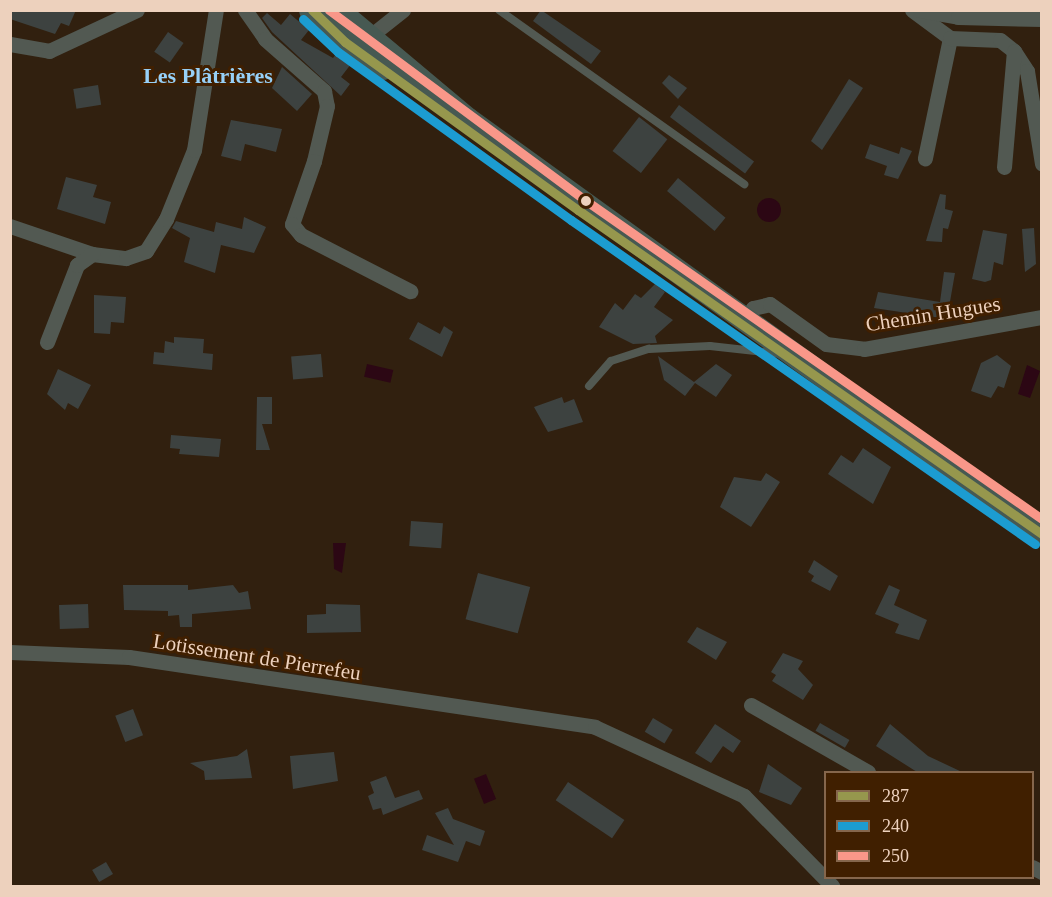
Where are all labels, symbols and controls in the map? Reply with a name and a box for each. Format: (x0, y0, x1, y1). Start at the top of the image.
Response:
district label: Les Plâtrières (143, 63, 273, 89)
unlabelled marker (580, 195, 592, 207)
street label: Chemin Hugues (864, 291, 1002, 337)
street label: Lotissement de Pierrefeu (151, 628, 363, 686)
legend (824, 771, 1034, 879)
text: 287 (882, 786, 909, 806)
text: 240 (882, 816, 909, 836)
text: 250 (882, 846, 909, 866)

